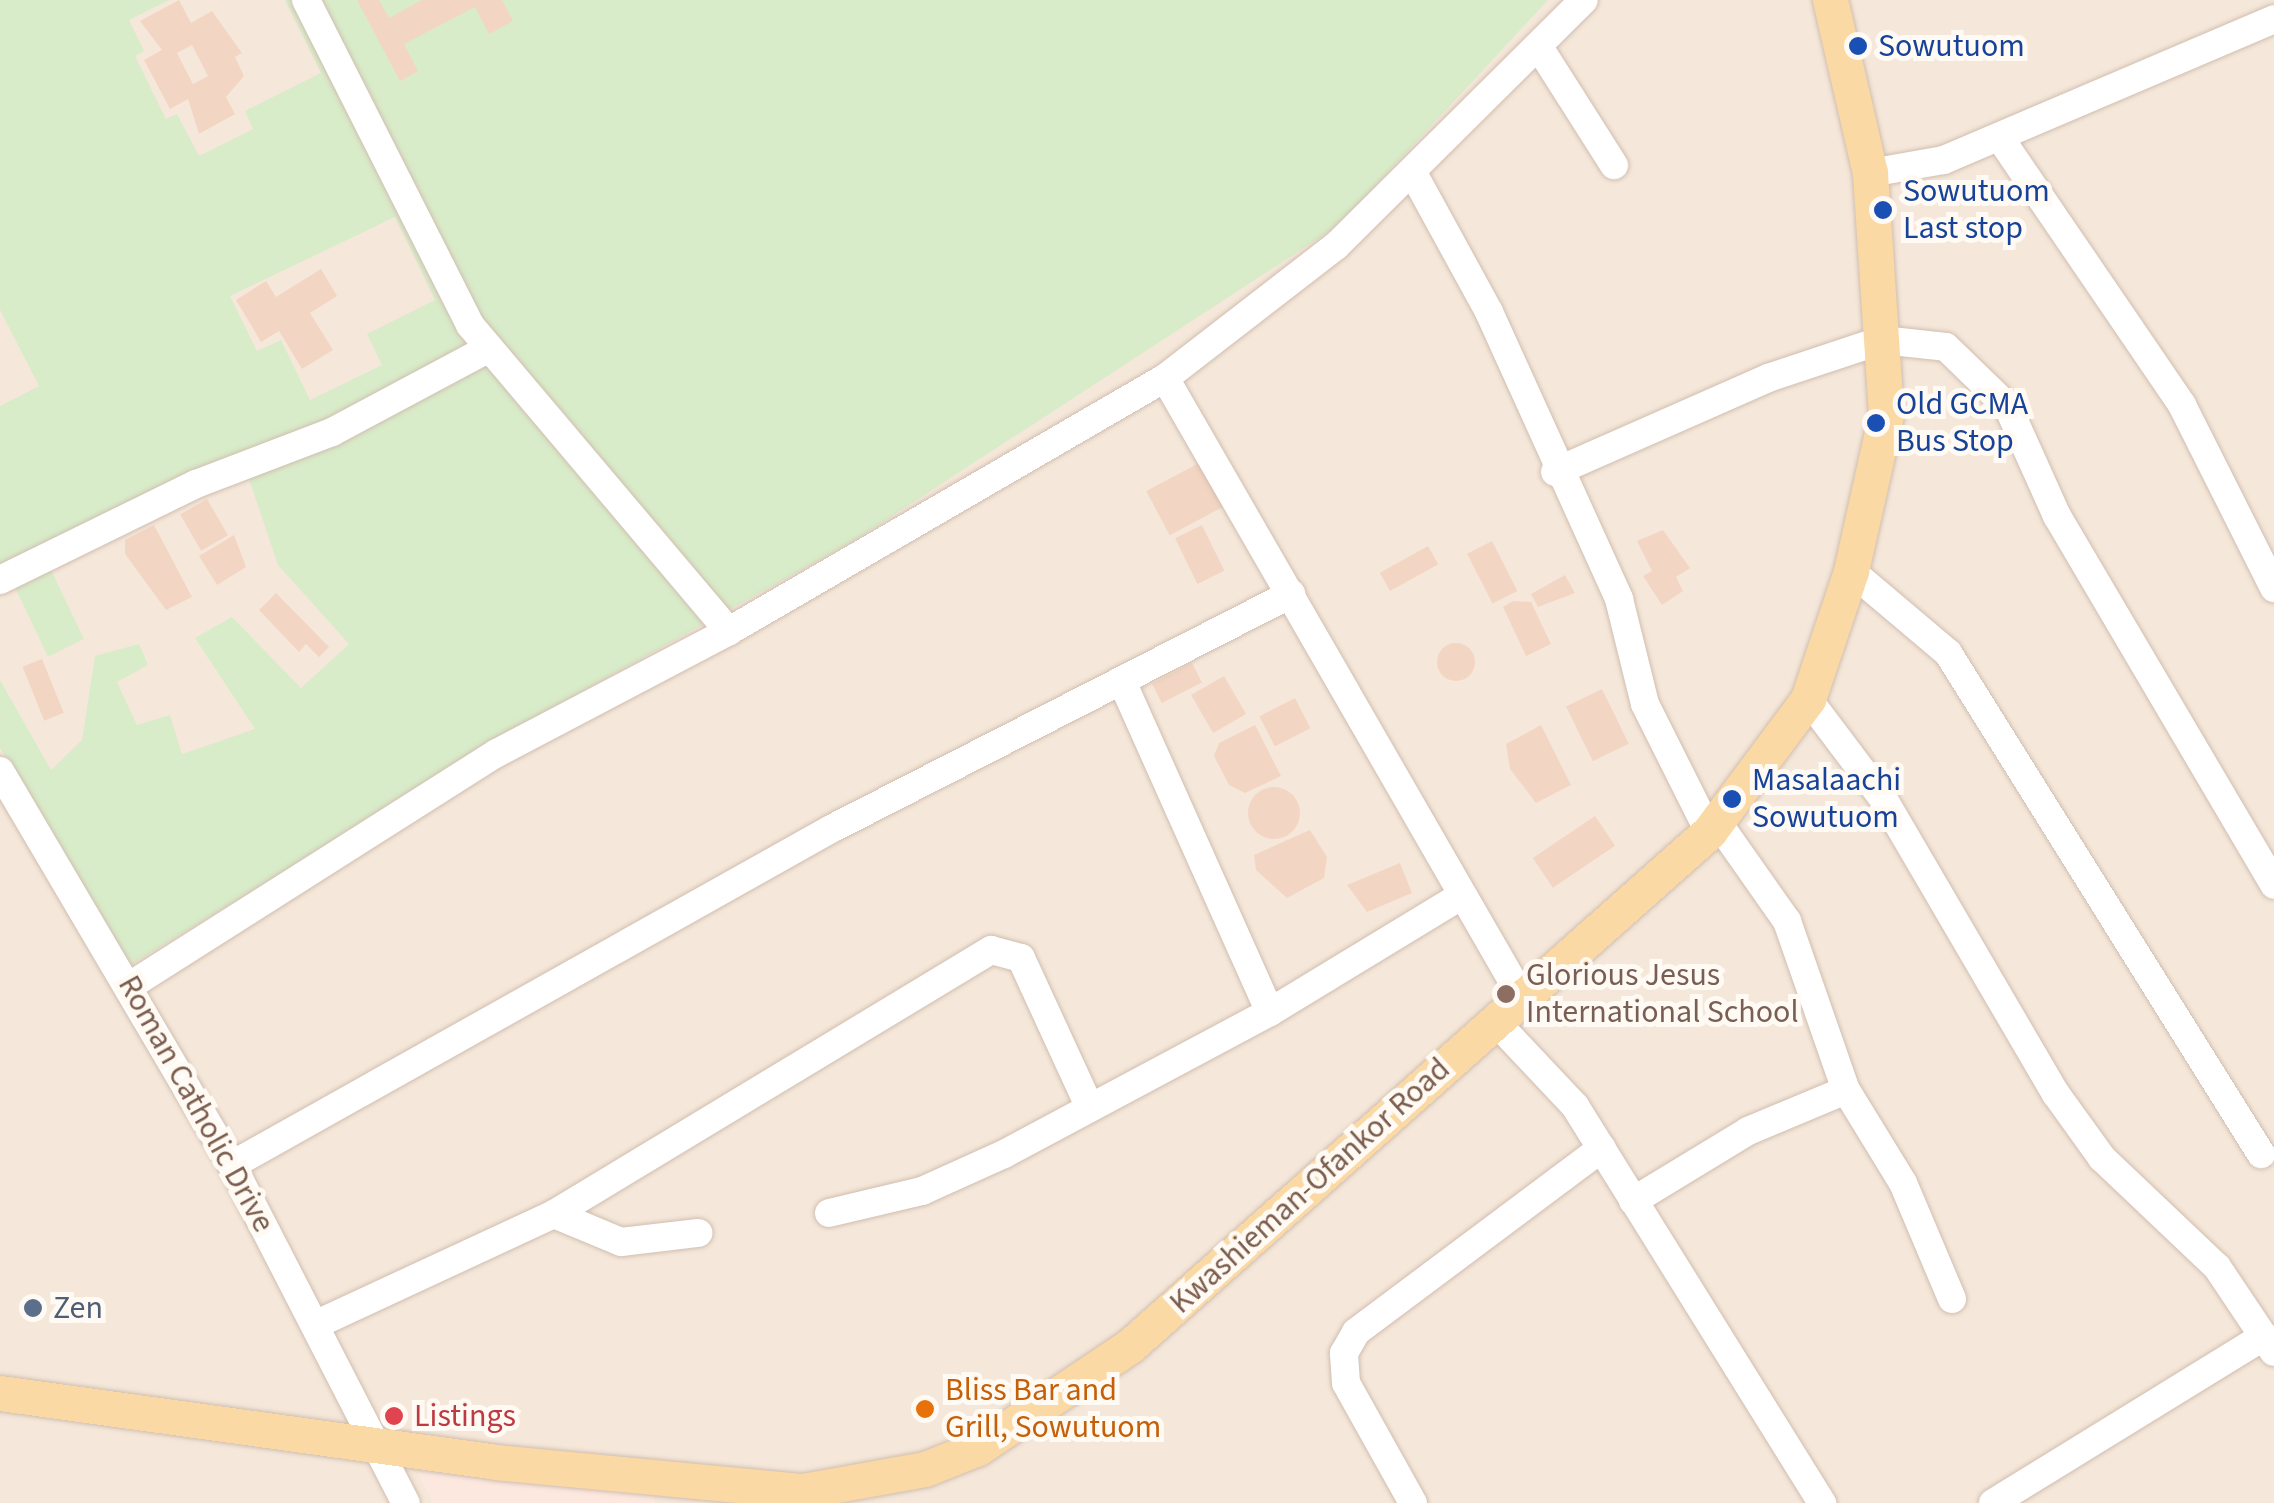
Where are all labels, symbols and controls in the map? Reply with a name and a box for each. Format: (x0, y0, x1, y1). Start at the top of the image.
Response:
place label: Sowutuom (1878, 27, 2025, 65)
marker: Sowutuom (1847, 35, 1869, 57)
place label: Sowutuom Last stop (1903, 173, 2050, 248)
marker: Sowutuom Last stop (1872, 199, 1894, 221)
place label: Old GCMA Bus Stop (1896, 386, 2028, 461)
marker: Old GCMA Bus Stop (1865, 412, 1887, 434)
place label: Masalaachi Sowutuom (1752, 762, 1901, 837)
marker: Masalaachi Sowutuom (1721, 788, 1743, 810)
place label: Glorious Jesus International School (1526, 957, 1799, 1032)
street label: Roman Catholic Drive (109, 969, 283, 1239)
marker: Glorious Jesus International School (1495, 983, 1517, 1005)
street label: Kwashieman-Ofankor Road (1162, 1050, 1458, 1322)
place label: Zen (53, 1289, 103, 1327)
marker: Zen (22, 1297, 44, 1319)
place label: Bliss Bar and Grill, Sowutuom (945, 1372, 1161, 1447)
place label: Listings (414, 1397, 516, 1435)
marker: Bliss Bar and Grill, Sowutuom (914, 1398, 936, 1420)
marker: Listings (383, 1405, 405, 1427)

